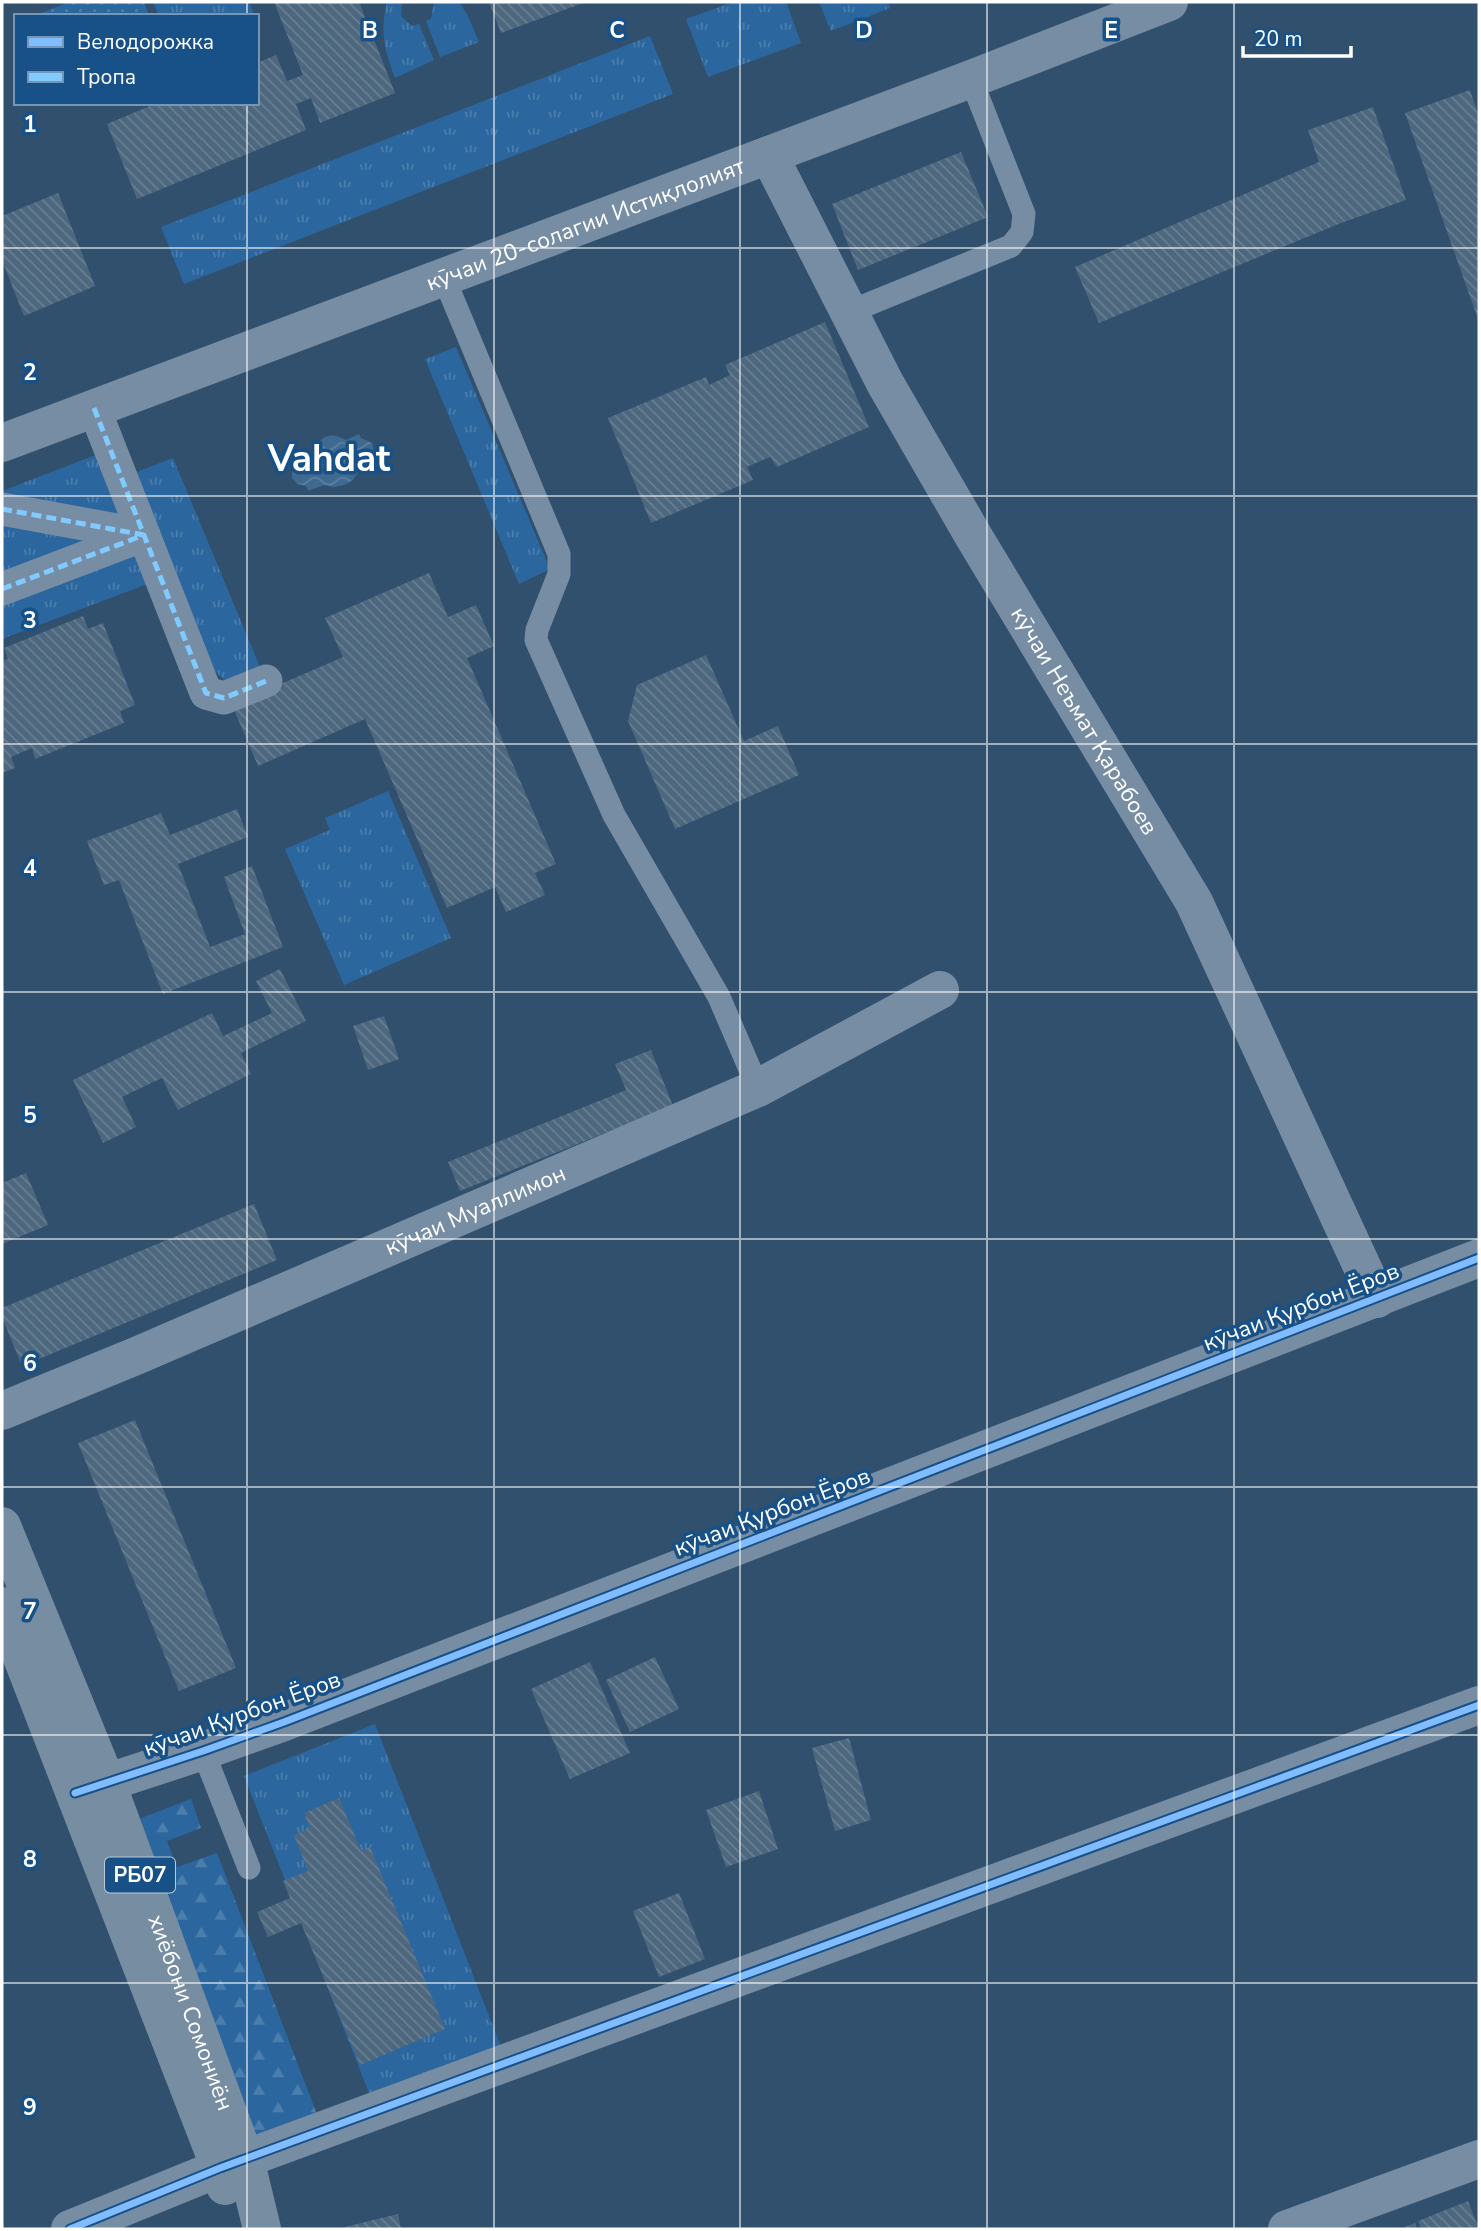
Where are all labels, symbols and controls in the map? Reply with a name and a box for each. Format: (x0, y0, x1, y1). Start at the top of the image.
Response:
legend (14, 14, 259, 105)
scale bar (1243, 14, 1352, 58)
text: B (362, 15, 378, 46)
text: C (609, 15, 625, 46)
text: D (855, 15, 873, 46)
text: E (1104, 15, 1118, 46)
text: 20 m (1254, 25, 1303, 53)
text: Велодорожка (77, 28, 214, 56)
text: Тропа (77, 63, 136, 91)
text: 1 (23, 109, 37, 140)
street label: кӯчаи 20-солагии Истиқлолият (421, 150, 750, 298)
text: 2 (23, 357, 37, 388)
district label: Vahdat (267, 434, 391, 484)
street label: кӯчаи Неъмат Қарабоев (1004, 601, 1165, 841)
text: 3 (23, 605, 37, 636)
text: 4 (23, 853, 37, 884)
text: 5 (23, 1100, 37, 1131)
street label: кӯчаи Муаллимон (380, 1157, 570, 1263)
street label: кӯчаи Қурбон Ёров (1198, 1255, 1404, 1359)
text: 6 (23, 1348, 37, 1379)
street label: кӯчаи Қурбон Ёров (669, 1460, 875, 1564)
text: 7 (23, 1596, 37, 1627)
street label: кӯчаи Қурбон Ёров (139, 1664, 345, 1764)
text: 8 (23, 1844, 37, 1875)
road number: РБ07 (105, 1857, 175, 1892)
street label: хиёбони Сомониён (141, 1910, 241, 2115)
text: 9 (23, 2092, 37, 2123)

